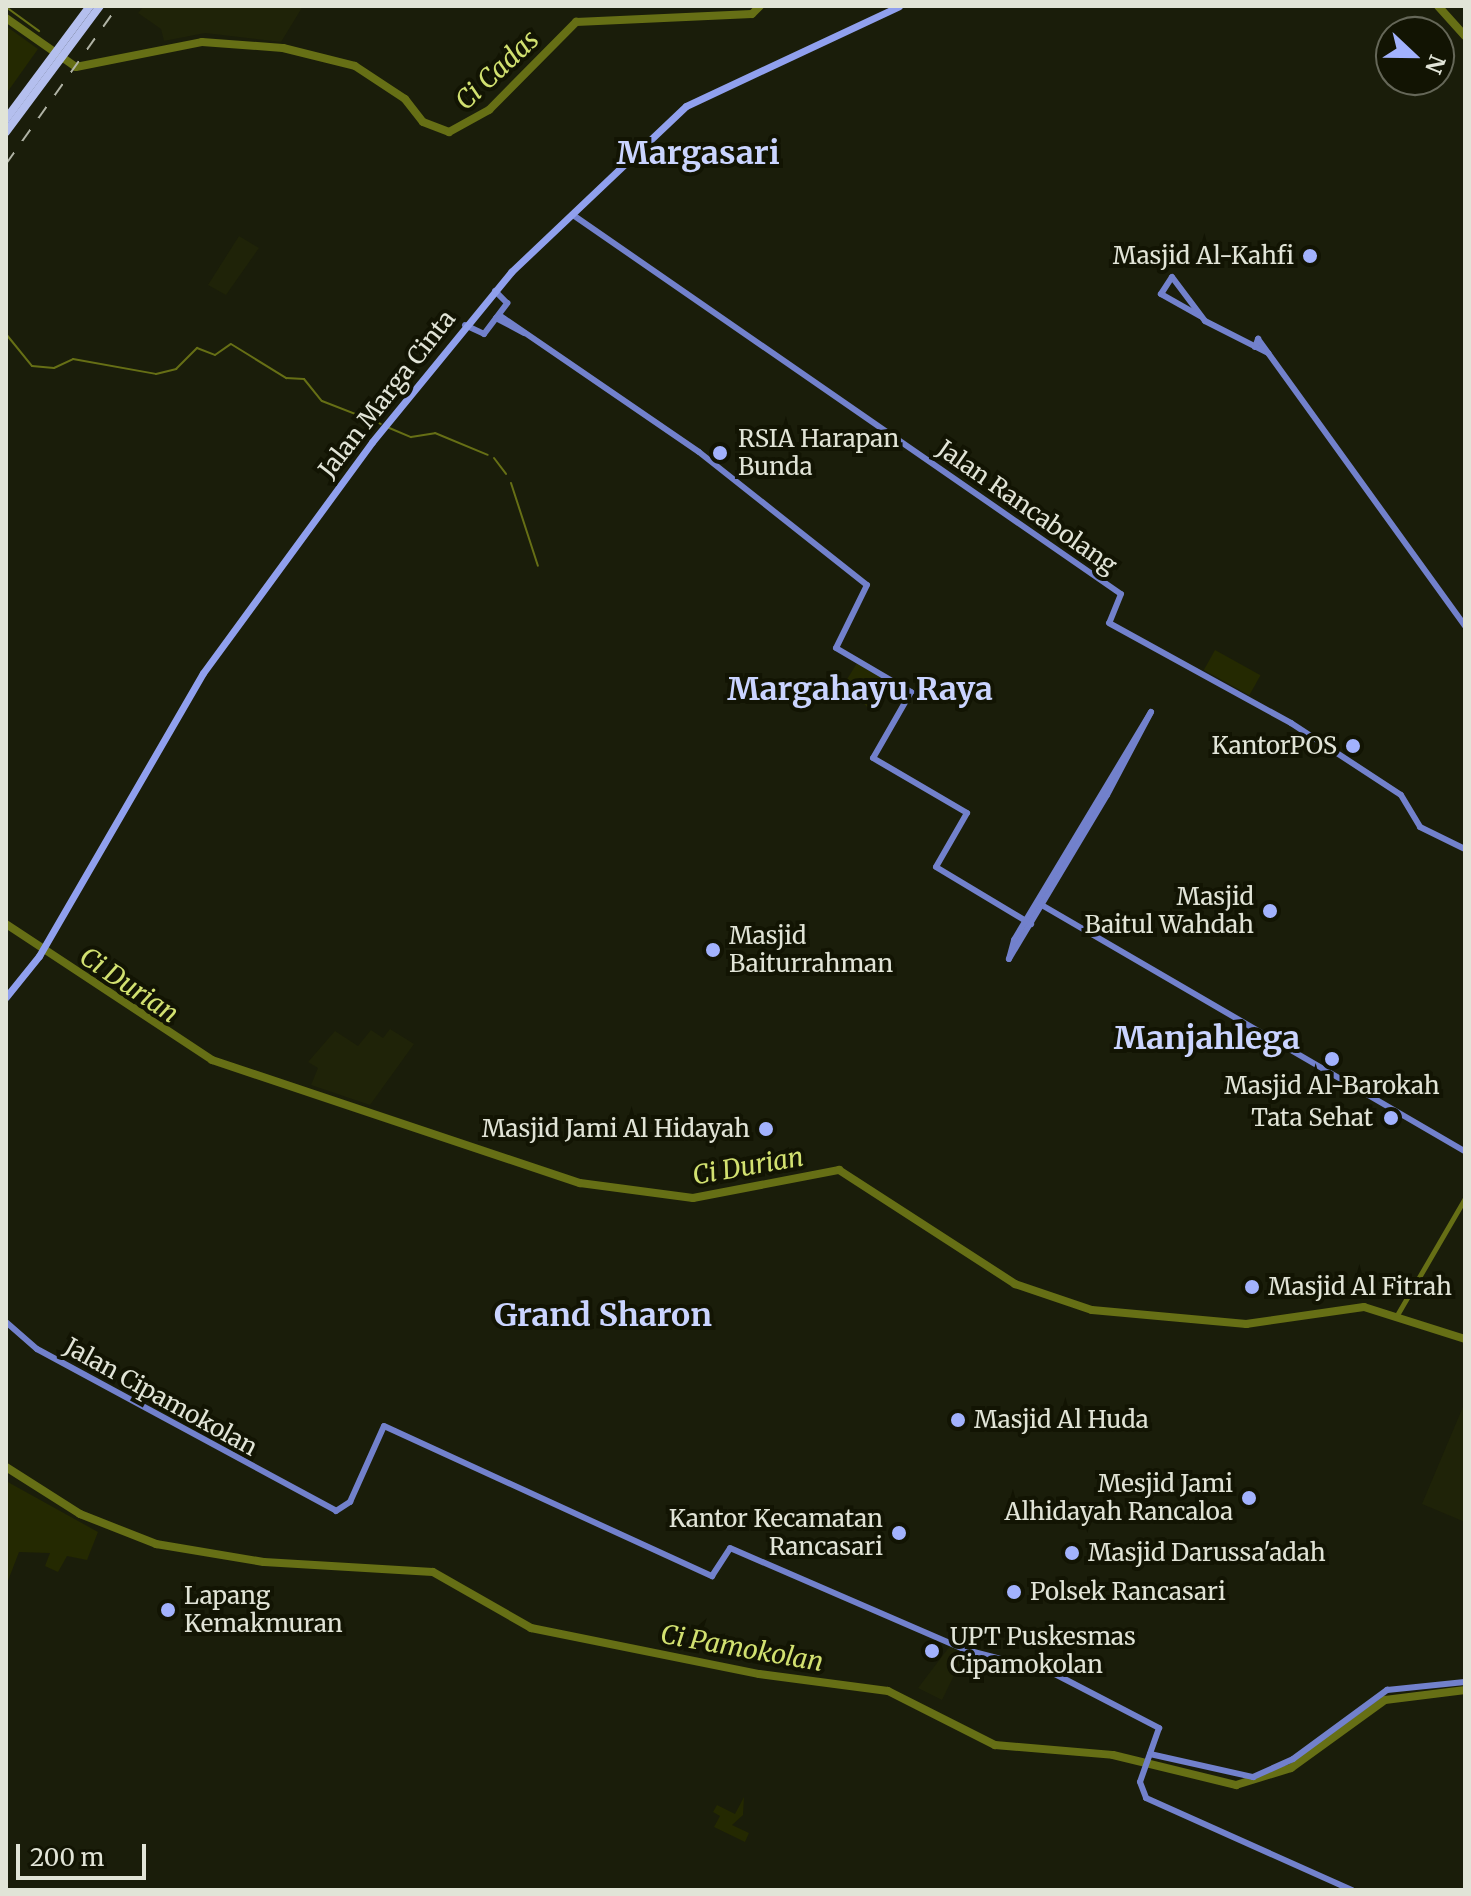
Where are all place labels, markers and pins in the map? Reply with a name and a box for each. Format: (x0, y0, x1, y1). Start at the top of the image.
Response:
place label: Masjid Al-Kahfi (1113, 242, 1294, 270)
marker: Masjid Al-Kahfi (1301, 247, 1319, 265)
place label: RSIA Harapan Bunda (738, 425, 899, 481)
marker: RSIA Harapan Bunda (709, 442, 731, 464)
place label: KantorPOS (1212, 732, 1337, 760)
marker: KantorPOS (1344, 737, 1362, 755)
place label: Masjid Baitul Wahdah (1084, 883, 1254, 939)
marker: Masjid Baitul Wahdah (1261, 902, 1279, 920)
place label: Masjid Baiturrahman (729, 922, 893, 978)
marker: Masjid Baiturrahman (704, 941, 722, 959)
marker: Masjid Al-Barokah (1323, 1050, 1341, 1068)
place label: Masjid Al-Barokah (1224, 1072, 1440, 1100)
place label: Tata Sehat (1251, 1104, 1373, 1132)
marker: Tata Sehat (1380, 1107, 1402, 1129)
place label: Masjid Jami Al Hidayah (482, 1115, 750, 1143)
marker: Masjid Jami Al Hidayah (757, 1120, 775, 1138)
place label: Masjid Al Fitrah (1268, 1273, 1452, 1301)
marker: Masjid Al Fitrah (1243, 1278, 1261, 1296)
place label: Masjid Al Huda (974, 1406, 1149, 1434)
marker: Masjid Al Huda (949, 1411, 967, 1429)
place label: Mesjid Jami Alhidayah Rancaloa (1004, 1470, 1233, 1526)
marker: Mesjid Jami Alhidayah Rancaloa (1240, 1489, 1258, 1507)
place label: Kantor Kecamatan Rancasari (669, 1505, 883, 1561)
marker: Kantor Kecamatan Rancasari (890, 1524, 908, 1542)
place label: Masjid Darussa'adah (1088, 1539, 1326, 1567)
marker: Masjid Darussa'adah (1063, 1544, 1081, 1562)
place label: Polsek Rancasari (1030, 1578, 1226, 1606)
place label: Lapang Kemakmuran (184, 1582, 343, 1638)
marker: Polsek Rancasari (1005, 1583, 1023, 1601)
marker: Lapang Kemakmuran (159, 1601, 177, 1619)
place label: UPT Puskesmas Cipamokolan (950, 1623, 1136, 1679)
marker: UPT Puskesmas Cipamokolan (921, 1640, 943, 1662)

